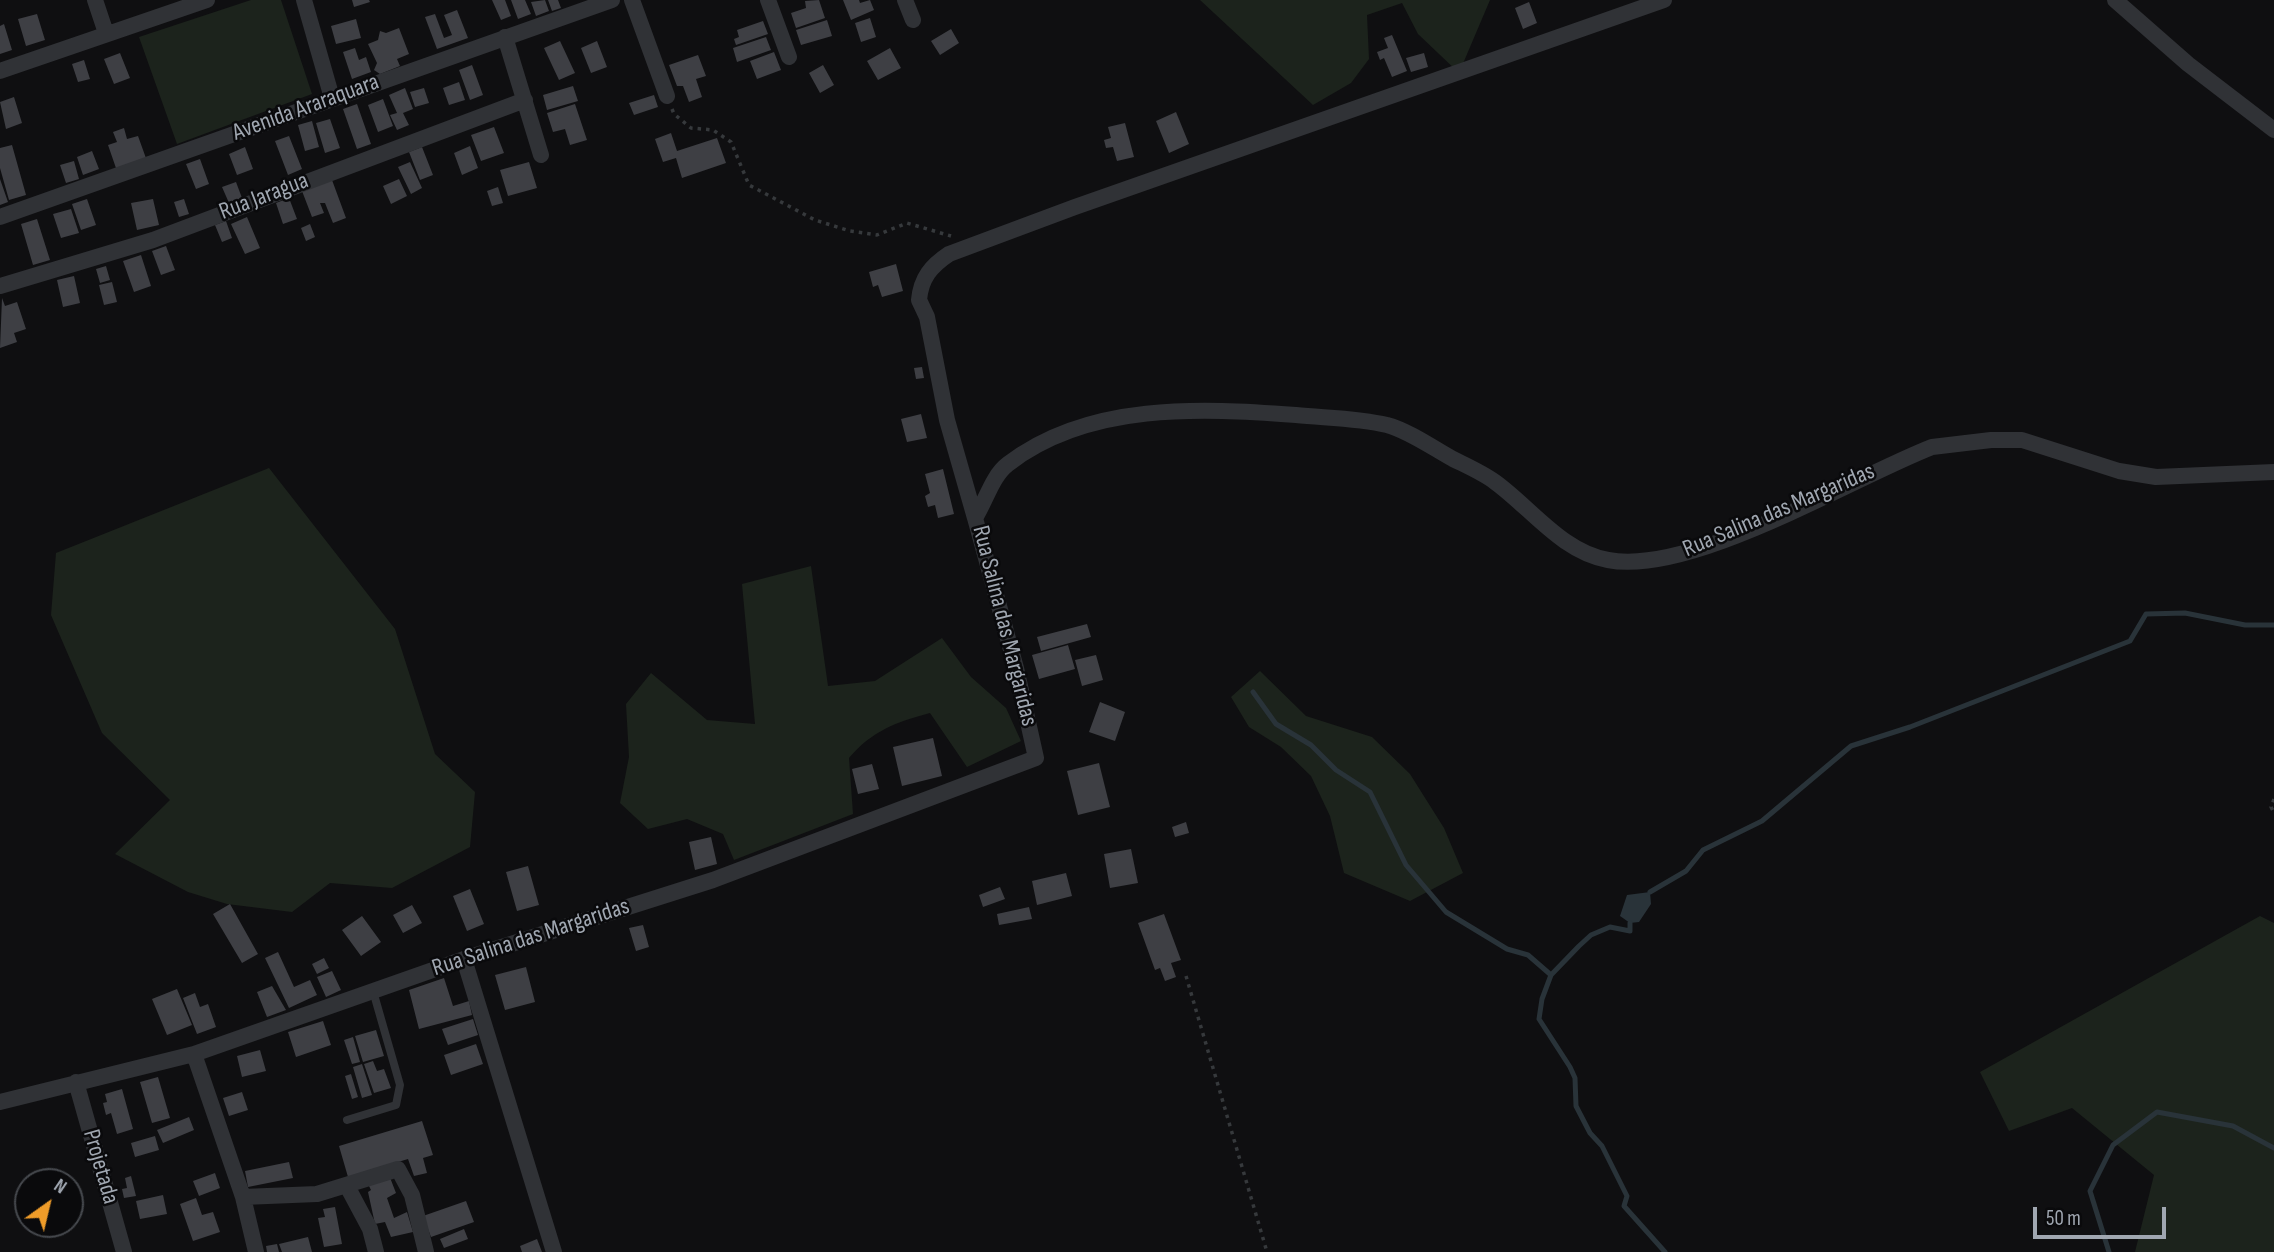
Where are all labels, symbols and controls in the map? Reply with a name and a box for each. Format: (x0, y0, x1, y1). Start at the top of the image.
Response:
street label: Avenida Araraquara (229, 68, 383, 148)
street label: Rua Jaragua (215, 167, 313, 227)
street label: Rua Salina das Margaridas (1679, 458, 1879, 564)
street label: Rua Salina das Margaridas (965, 523, 1043, 729)
street label: Rua Salina das Margaridas (429, 893, 633, 983)
street label: Projetada (76, 1126, 124, 1208)
north arrow (14, 1168, 84, 1238)
text: N (49, 1174, 71, 1199)
scale bar (2036, 1192, 2169, 1236)
text: 50 m (2046, 1206, 2081, 1231)

